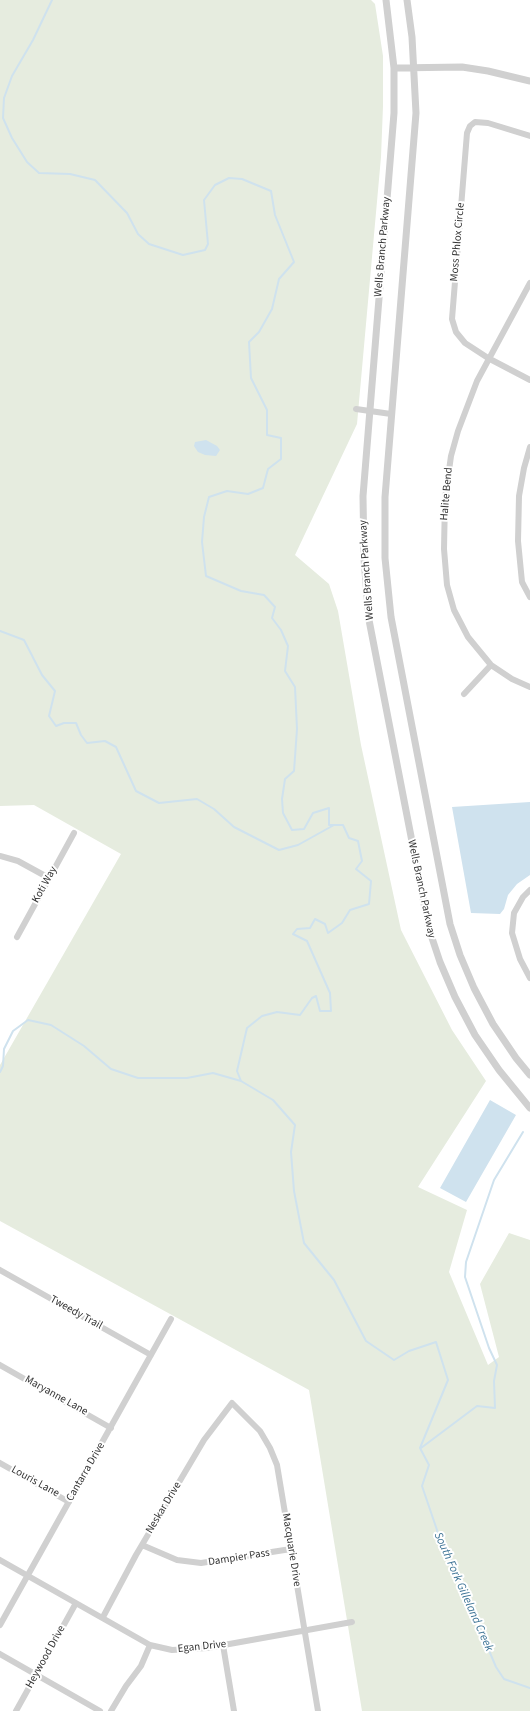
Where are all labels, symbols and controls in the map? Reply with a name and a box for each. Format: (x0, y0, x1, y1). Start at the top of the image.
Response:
street label: Wells Branch Parkway (372, 196, 394, 298)
street label: Moss Phlox Circle (448, 202, 468, 282)
street label: Halite Bend (438, 467, 456, 521)
street label: Wells Branch Parkway (357, 519, 377, 621)
street label: Wells Branch Parkway (404, 839, 438, 939)
street label: Koti Way (30, 864, 60, 906)
street label: Tweedy Trail (48, 1293, 104, 1333)
street label: Maryanne Lane (22, 1373, 90, 1419)
street label: Cantarra Drive (64, 1440, 108, 1504)
street label: Louris Lane (9, 1463, 61, 1501)
street label: Neskar Drive (143, 1480, 185, 1536)
street label: Macquarie Drive (279, 1512, 303, 1588)
water label: South Fork Gilleland Creek (430, 1530, 496, 1654)
street label: Dampier Pass (207, 1547, 271, 1569)
street label: Heywood Drive (23, 1623, 69, 1691)
street label: Egan Drive (177, 1638, 227, 1656)

